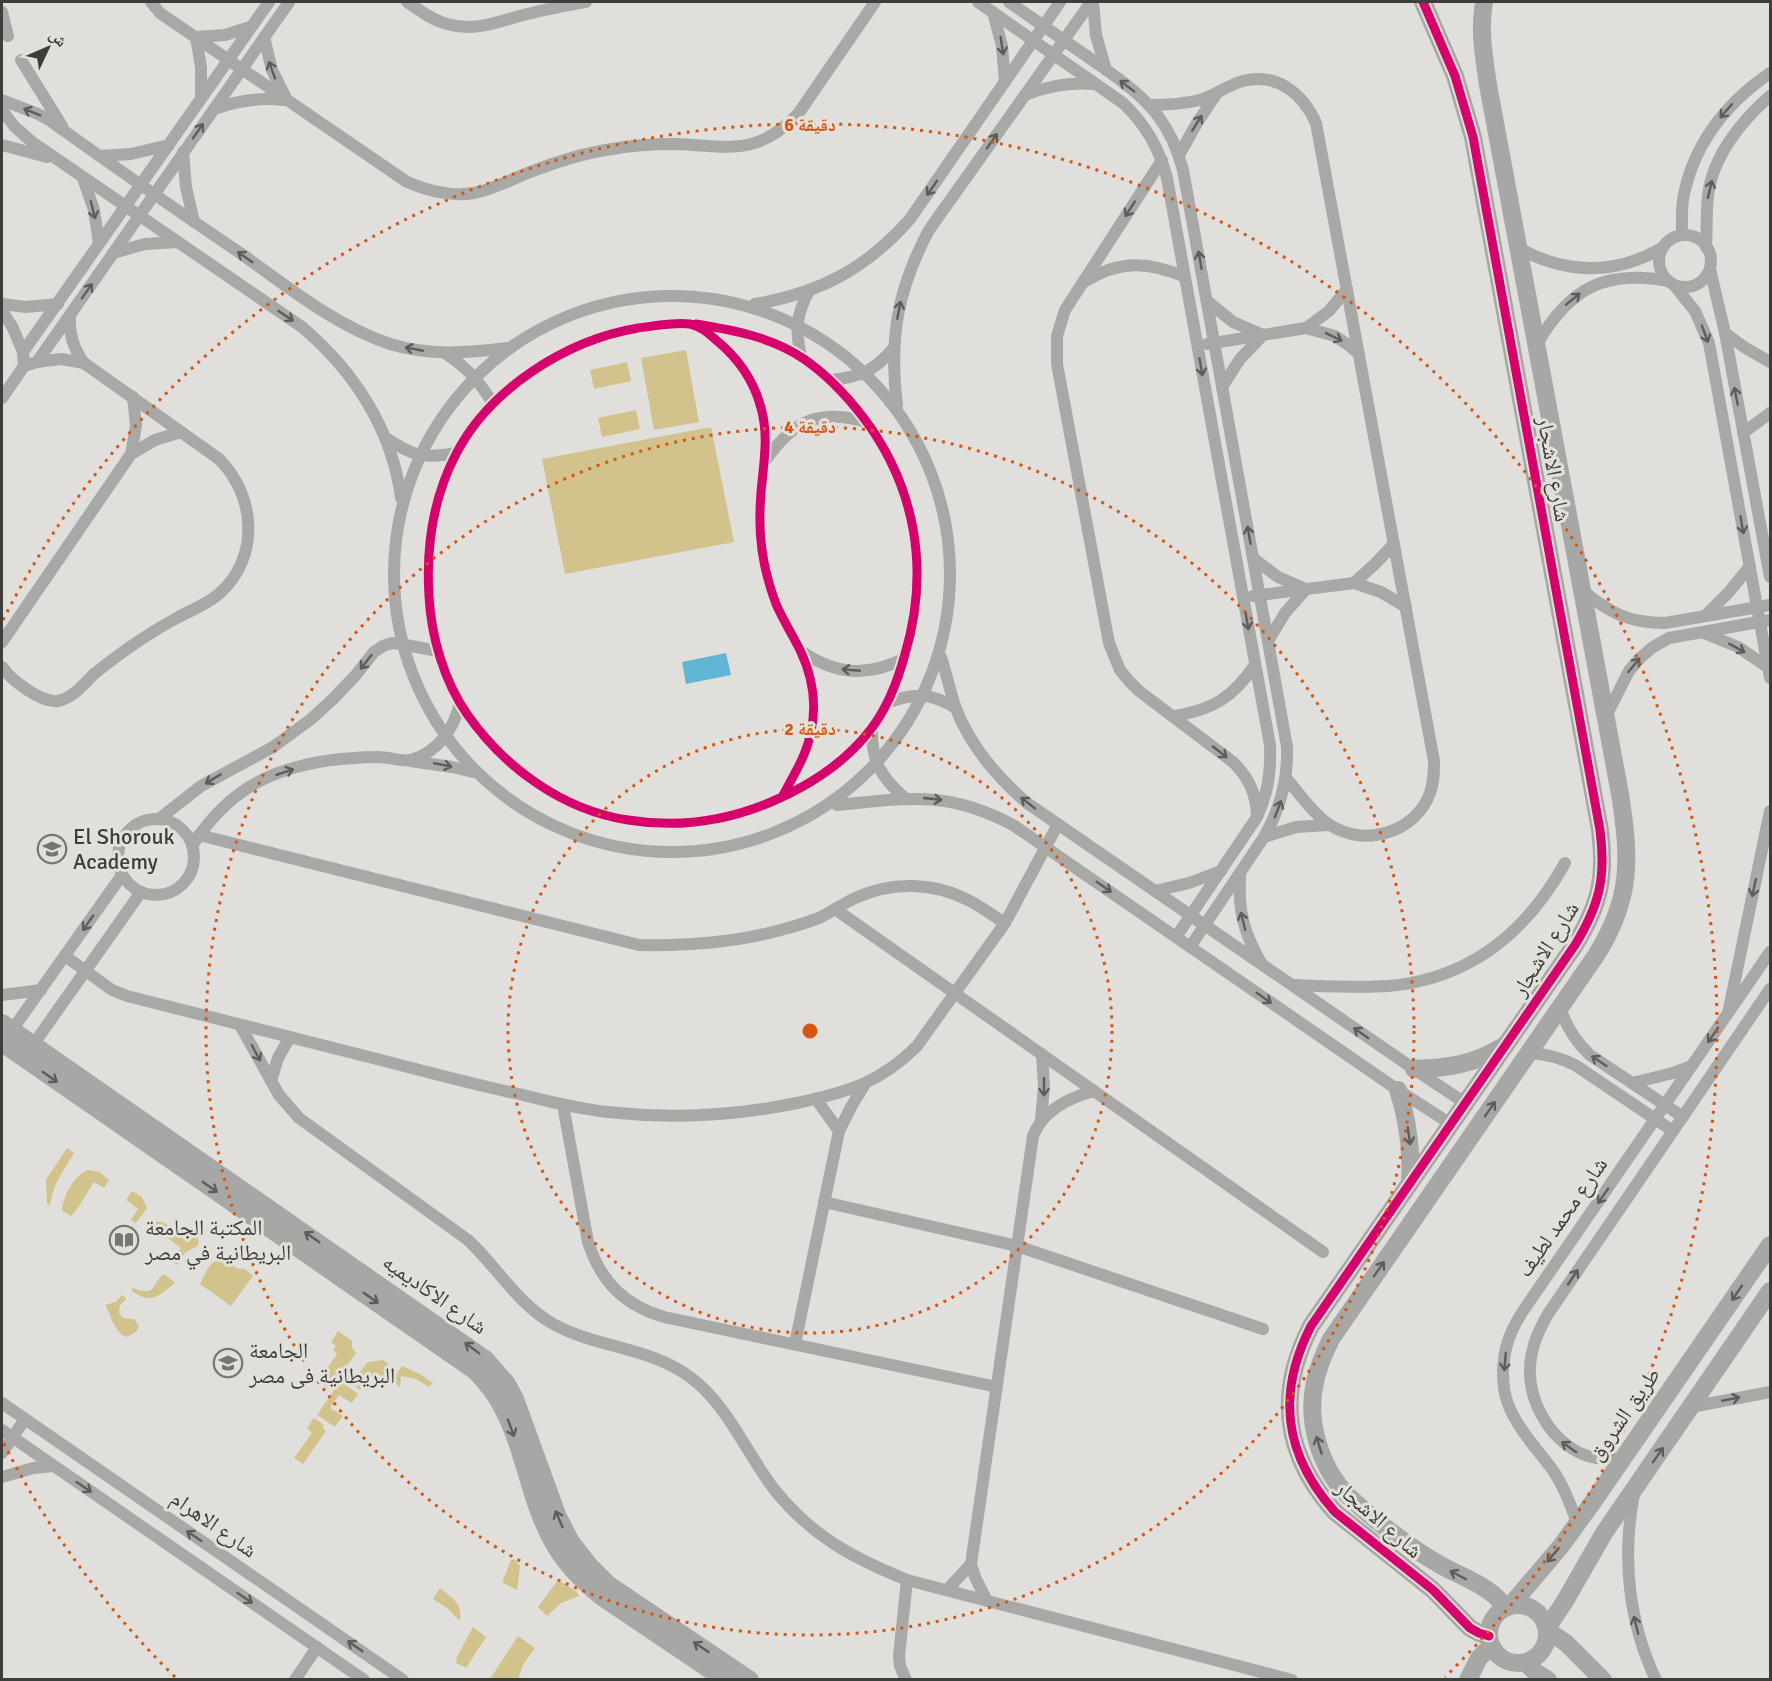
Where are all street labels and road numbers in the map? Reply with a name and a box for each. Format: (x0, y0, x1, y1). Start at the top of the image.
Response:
street label: شارع الاشجار (1531, 413, 1577, 524)
street label: شارع الاشجار (1505, 897, 1585, 1002)
street label: شارع محمد لطيف (1511, 1152, 1613, 1282)
street label: شارع الاكاديميه (377, 1248, 493, 1340)
street label: طريق الشروق (1582, 1362, 1666, 1466)
street label: شارع الاشجار (1329, 1473, 1428, 1564)
street label: شارع الاهرام (165, 1484, 262, 1564)

